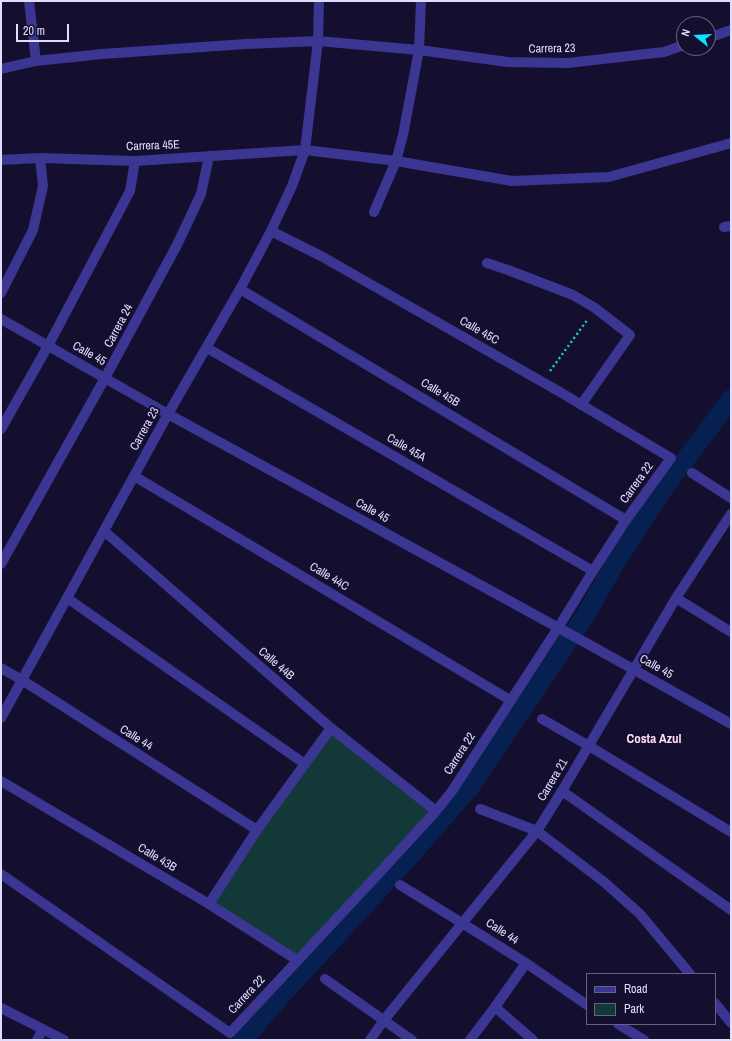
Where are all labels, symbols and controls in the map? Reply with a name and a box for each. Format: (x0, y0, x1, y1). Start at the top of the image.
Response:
scale bar (18, 16, 71, 42)
north arrow (676, 16, 716, 56)
text: 20 m (23, 23, 45, 39)
text: N (678, 27, 693, 38)
street label: Carrera 23 (528, 41, 576, 57)
street label: Carrera 45E (126, 138, 180, 154)
street label: Carrera 24 (102, 302, 136, 350)
street label: Calle 45C (457, 314, 501, 348)
street label: Calle 45 (70, 339, 108, 369)
street label: Calle 45B (418, 376, 462, 410)
street label: Carrera 23 (127, 405, 163, 453)
street label: Calle 45A (384, 431, 428, 465)
street label: Carrera 22 (617, 460, 657, 506)
street label: Calle 45 (353, 496, 391, 526)
street label: Calle 44C (307, 560, 351, 594)
street label: Calle 44B (255, 645, 297, 683)
street label: Calle 45 (637, 652, 675, 682)
street label: Calle 44 (117, 722, 155, 754)
street label: Carrera 22 (441, 730, 479, 778)
district label: Costa Azul (626, 732, 682, 748)
street label: Carrera 21 (535, 756, 571, 804)
street label: Calle 43B (135, 841, 179, 875)
street label: Calle 44 (483, 916, 521, 948)
street label: Carrera 22 (226, 973, 268, 1017)
legend (586, 973, 716, 1025)
text: Road (624, 981, 648, 997)
text: Park (624, 1001, 644, 1017)

